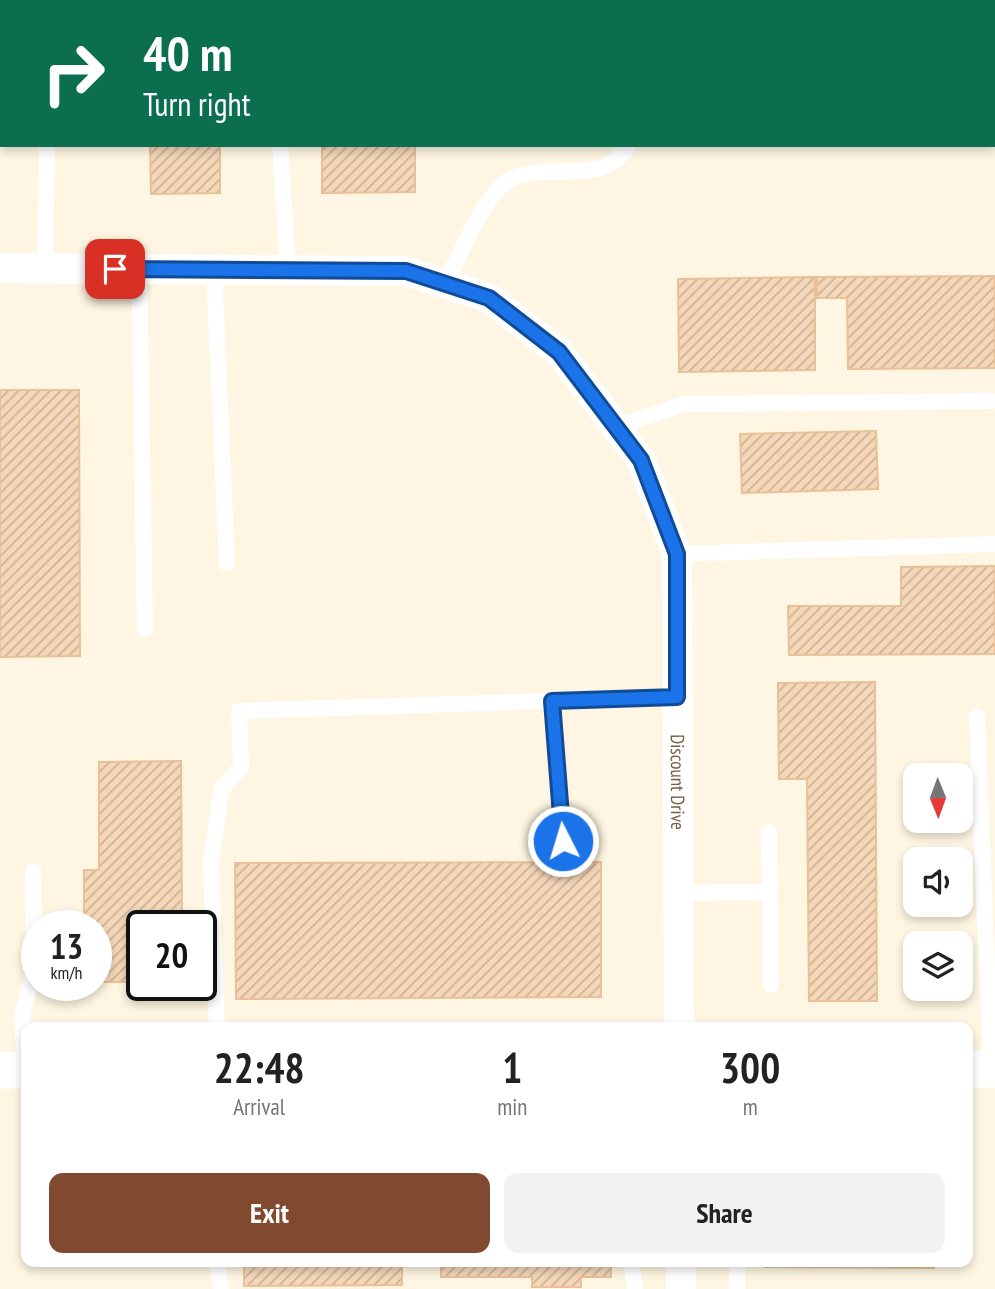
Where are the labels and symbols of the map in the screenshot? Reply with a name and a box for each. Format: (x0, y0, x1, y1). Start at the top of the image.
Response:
pin (85, 239, 145, 299)
street label: Discount Drive (666, 734, 690, 830)
north arrow (903, 763, 973, 833)
position arrow (526, 804, 600, 878)
speed limit sign: 20 (126, 910, 217, 1001)

